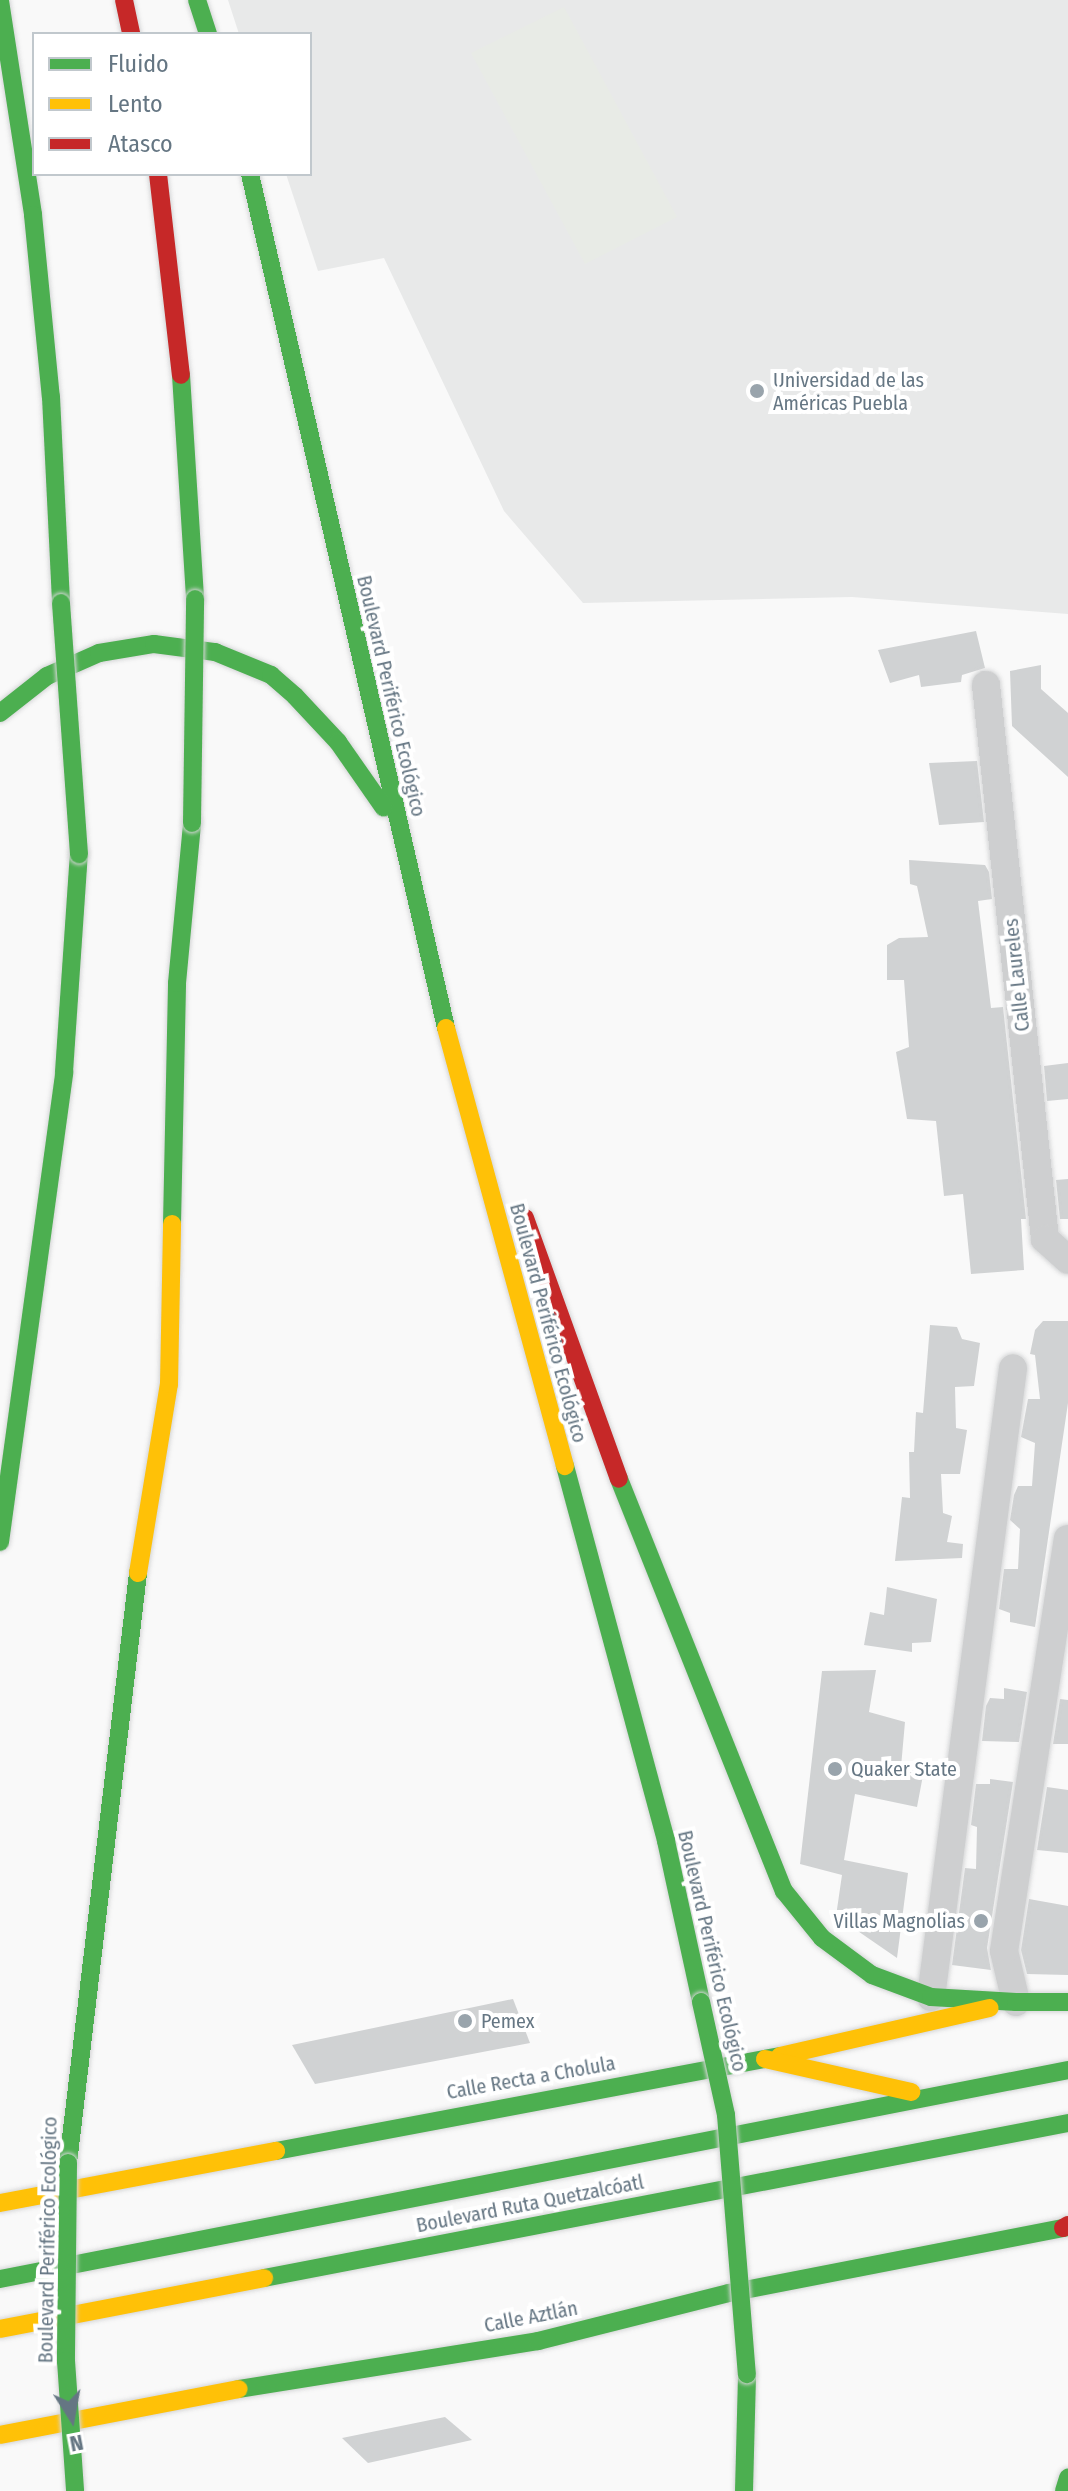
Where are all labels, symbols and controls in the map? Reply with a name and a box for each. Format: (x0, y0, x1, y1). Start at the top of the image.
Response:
legend (32, 32, 312, 176)
text: Fluido (108, 50, 169, 78)
text: Lento (108, 90, 163, 118)
text: Atasco (108, 130, 173, 158)
place label: Universidad de las Américas Puebla (773, 368, 924, 415)
marker: Universidad de las Américas Puebla (748, 382, 766, 400)
street label: Boulevard Periférico Ecológico (352, 573, 430, 819)
street label: Calle Laureles (999, 917, 1035, 1033)
street label: Boulevard Periférico Ecológico (504, 1201, 592, 1445)
place label: Quaker State (851, 1757, 957, 1781)
marker: Quaker State (826, 1760, 844, 1778)
street label: Boulevard Periférico Ecológico (673, 1828, 751, 2074)
place label: Villas Magnolias (834, 1909, 965, 1933)
marker: Villas Magnolias (972, 1912, 990, 1930)
place label: Pemex (481, 2009, 535, 2033)
marker: Pemex (456, 2012, 474, 2030)
street label: Calle Recta a Cholula (445, 2051, 617, 2105)
street label: Boulevard Periférico Ecológico (34, 2116, 62, 2364)
street label: Boulevard Ruta Quetzalcóatl (414, 2170, 646, 2238)
street label: Calle Aztlán (482, 2296, 580, 2338)
north arrow (32, 2379, 112, 2459)
text: N (68, 2429, 86, 2458)

